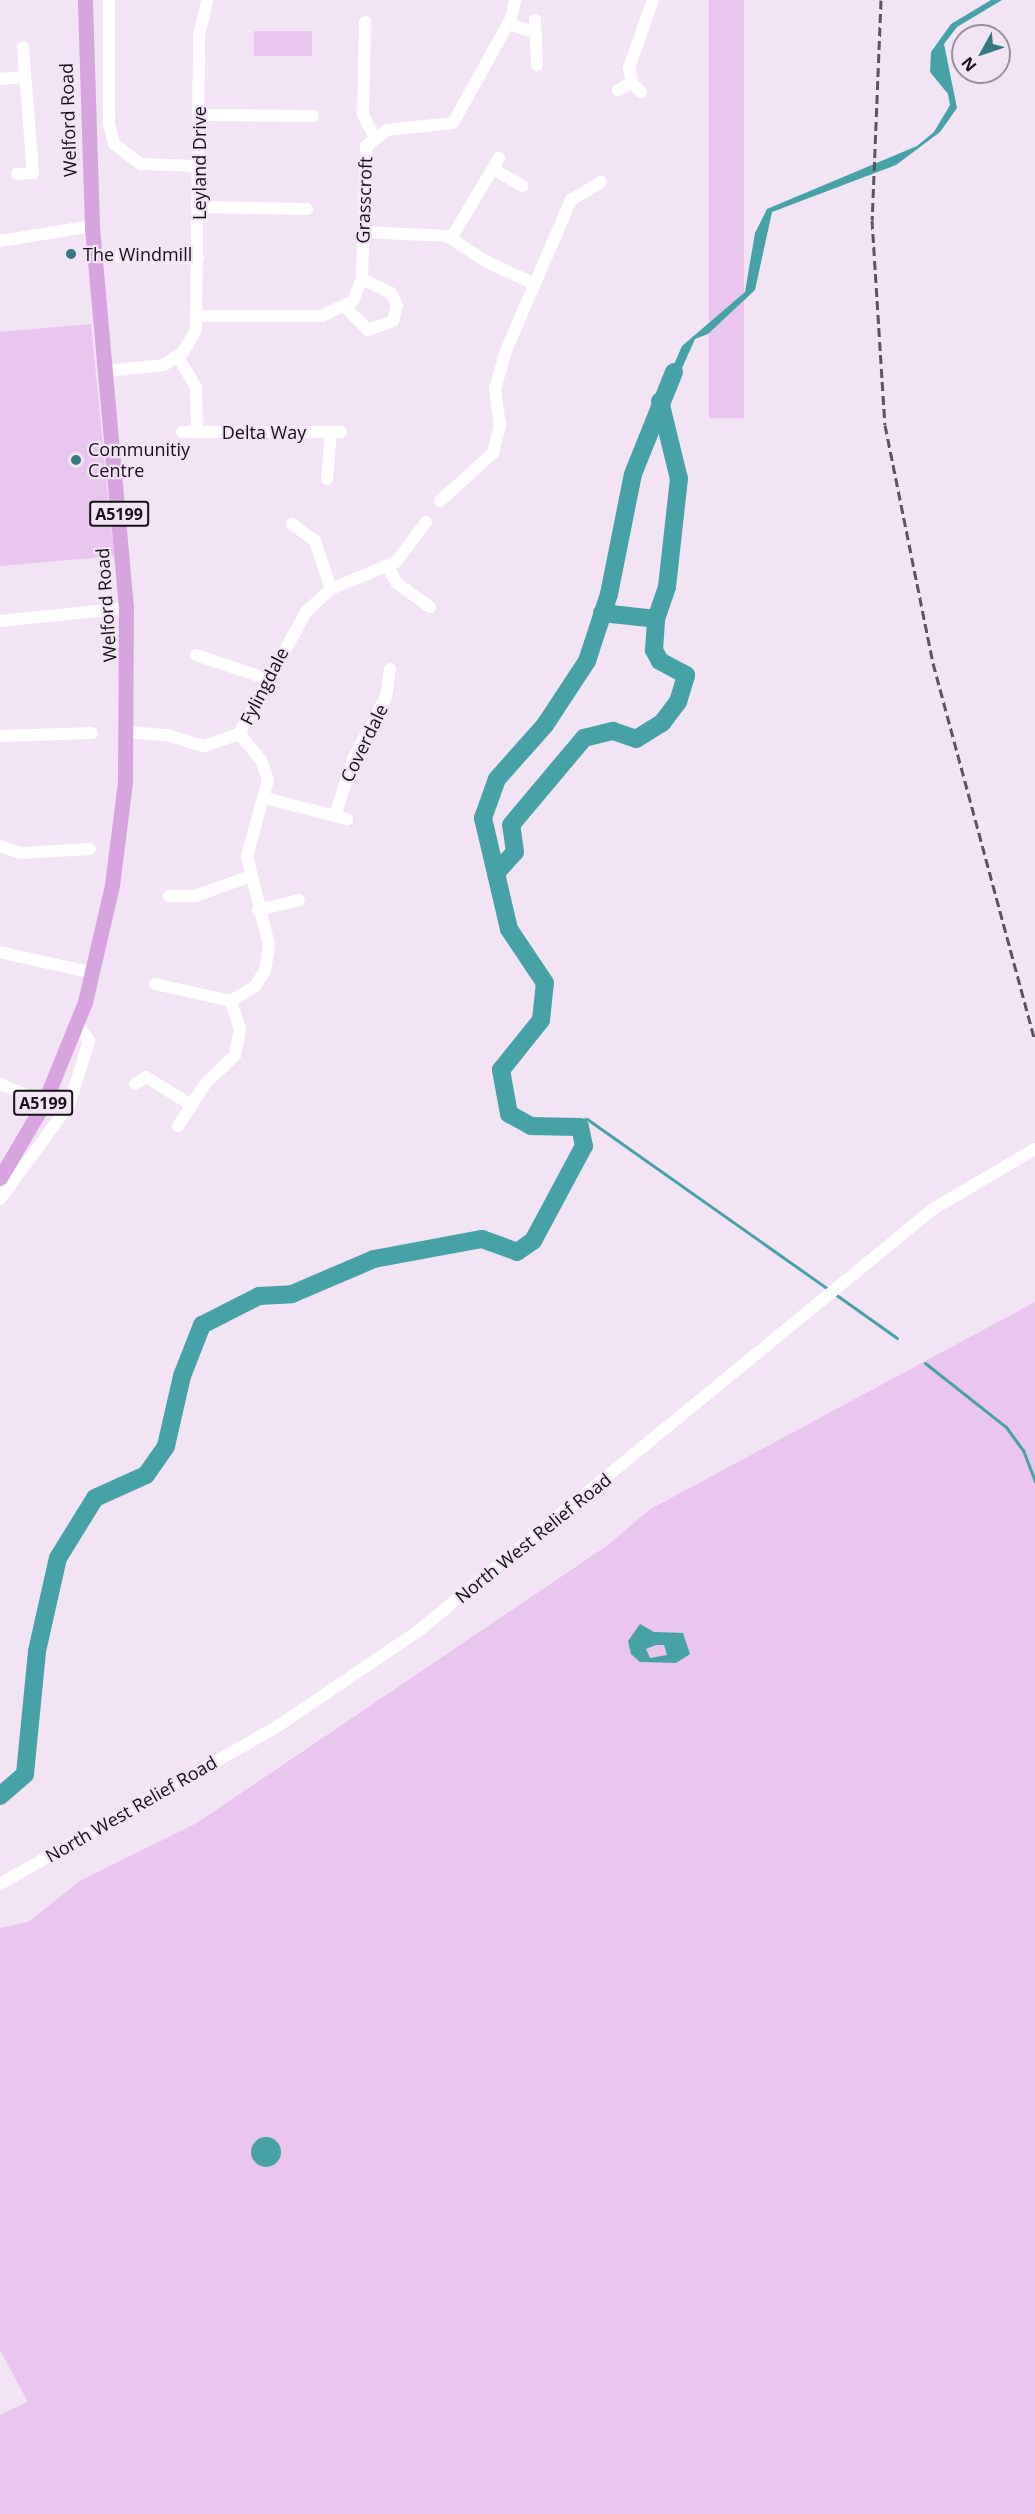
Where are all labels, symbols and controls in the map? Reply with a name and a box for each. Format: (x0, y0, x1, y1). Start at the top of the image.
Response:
north arrow (951, 24, 1011, 84)
text: N (956, 52, 981, 76)
street label: Welford Road (55, 63, 81, 177)
street label: Leyland Drive (188, 106, 210, 220)
street label: Grasscroft (352, 156, 376, 244)
place label: The Windmill (83, 243, 192, 265)
marker: The Windmill (64, 247, 78, 261)
street label: Delta Way (222, 421, 306, 443)
place label: Communitiy Centre (88, 439, 190, 482)
marker: Communitiy Centre (69, 453, 83, 467)
road number: A5199 (89, 501, 149, 527)
street label: Welford Road (91, 547, 121, 663)
street label: Fylingdale (235, 644, 293, 728)
street label: Coverdale (336, 700, 392, 786)
road number: A5199 (13, 1090, 73, 1116)
street label: North West Relief Road (451, 1468, 615, 1608)
street label: North West Relief Road (41, 1751, 221, 1867)

